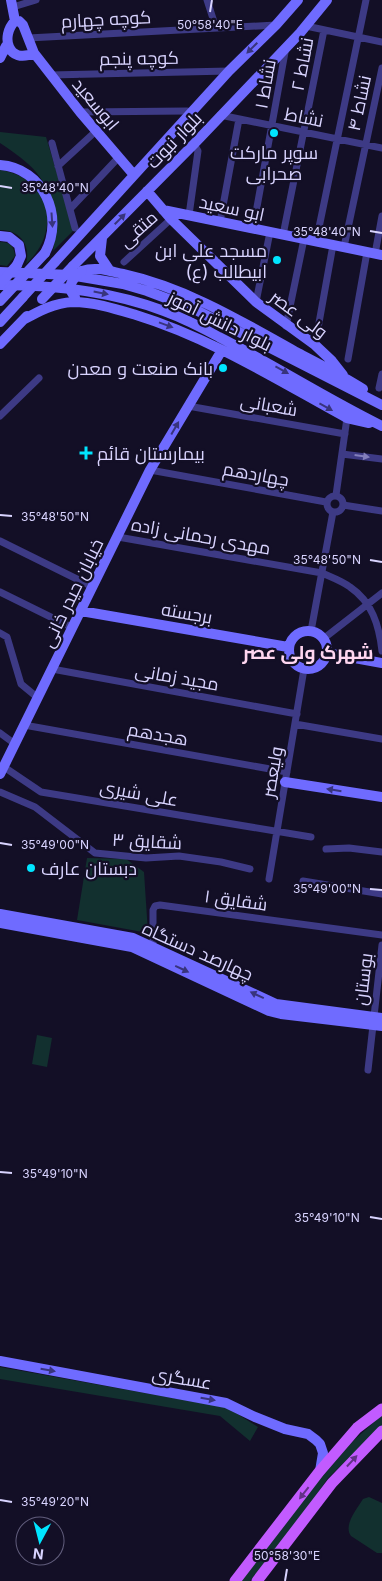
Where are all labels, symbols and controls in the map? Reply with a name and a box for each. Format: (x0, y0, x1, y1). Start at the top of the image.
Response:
street label: کوچه چهارم (60, 6, 152, 34)
text: 50°58'40"E (177, 17, 243, 32)
street label: نشاط ۲ (287, 36, 317, 92)
one-way arrow (246, 42, 258, 54)
street label: کوچه پنجم (99, 47, 179, 71)
street label: نشاط ۱ (250, 58, 280, 110)
street label: نشاط ۴ (343, 73, 375, 133)
street label: ابوسعید (67, 74, 124, 135)
street label: نشاط (283, 103, 325, 131)
street label: بلوار نبوت (142, 107, 207, 173)
marker: سوپر مارکت صحرابی (268, 127, 280, 139)
place label: سوپر مارکت صحرابی (230, 142, 318, 185)
text: 35°48'40"N (21, 180, 89, 195)
street label: ابو سعید (197, 191, 267, 226)
street label: متقی (115, 206, 162, 252)
one-way arrow (48, 212, 56, 228)
one-way arrow (114, 213, 126, 225)
text: 35°48'40"N (293, 224, 361, 239)
place label: مسجد علی ابن ابیطالب (ع) (155, 240, 267, 284)
marker: مسجد علی ابن ابیطالب (ع) (271, 254, 283, 266)
street label: ولی عصر (265, 285, 332, 343)
street label: بلوار دانش آموز (163, 286, 275, 356)
one-way arrow (93, 290, 109, 298)
one-way arrow (159, 321, 174, 329)
place label: بانک صنعت و معدن (68, 358, 213, 380)
marker: بانک صنعت و معدن (217, 362, 229, 374)
one-way arrow (274, 366, 289, 374)
street label: شعبانی (239, 390, 299, 421)
one-way arrow (319, 403, 334, 411)
one-way arrow (171, 421, 179, 436)
place label: بیمارستان قائم (97, 443, 205, 466)
marker: بیمارستان قائم (79, 446, 93, 460)
one-way arrow (354, 453, 370, 461)
street label: چهاردهم (221, 458, 291, 492)
text: 35°48'50"N (21, 509, 89, 524)
street label: مهدی رحمانی زاده (130, 513, 272, 560)
street label: خیابان حیدر خانی (37, 535, 108, 651)
text: 35°48'50"N (293, 552, 361, 567)
street label: برجسته (160, 598, 214, 629)
district label: شهرک ولی عصر (241, 641, 374, 664)
street label: مجید زمانی (133, 659, 221, 696)
street label: هجدهم (126, 718, 190, 752)
street label: ولیعصر (257, 745, 288, 800)
street label: علی شیری (98, 776, 180, 811)
one-way arrow (325, 785, 341, 793)
street label: شقایق ۳ (111, 829, 182, 855)
text: 35°49'00"N (21, 837, 89, 852)
place label: دبستان عارف (41, 858, 137, 880)
marker: دبستان عارف (25, 862, 37, 874)
text: 35°49'00"N (293, 881, 361, 896)
street label: شقایق ۱ (203, 885, 269, 917)
street label: چهارصد دستگاه (139, 917, 257, 987)
street label: بوستان (349, 952, 378, 1007)
one-way arrow (175, 966, 189, 974)
one-way arrow (250, 991, 264, 999)
text: 35°49'10"N (22, 1166, 88, 1181)
text: 35°49'10"N (294, 1210, 360, 1225)
street label: عسگری (150, 1362, 214, 1395)
one-way arrow (40, 1366, 56, 1374)
one-way arrow (200, 1396, 216, 1404)
one-way arrow (346, 1455, 358, 1467)
one-way arrow (298, 1486, 309, 1499)
text: 35°49'20"N (21, 1494, 89, 1509)
north arrow (15, 1516, 65, 1566)
text: N (32, 1545, 45, 1563)
text: 50°58'30"E (254, 1548, 320, 1563)

